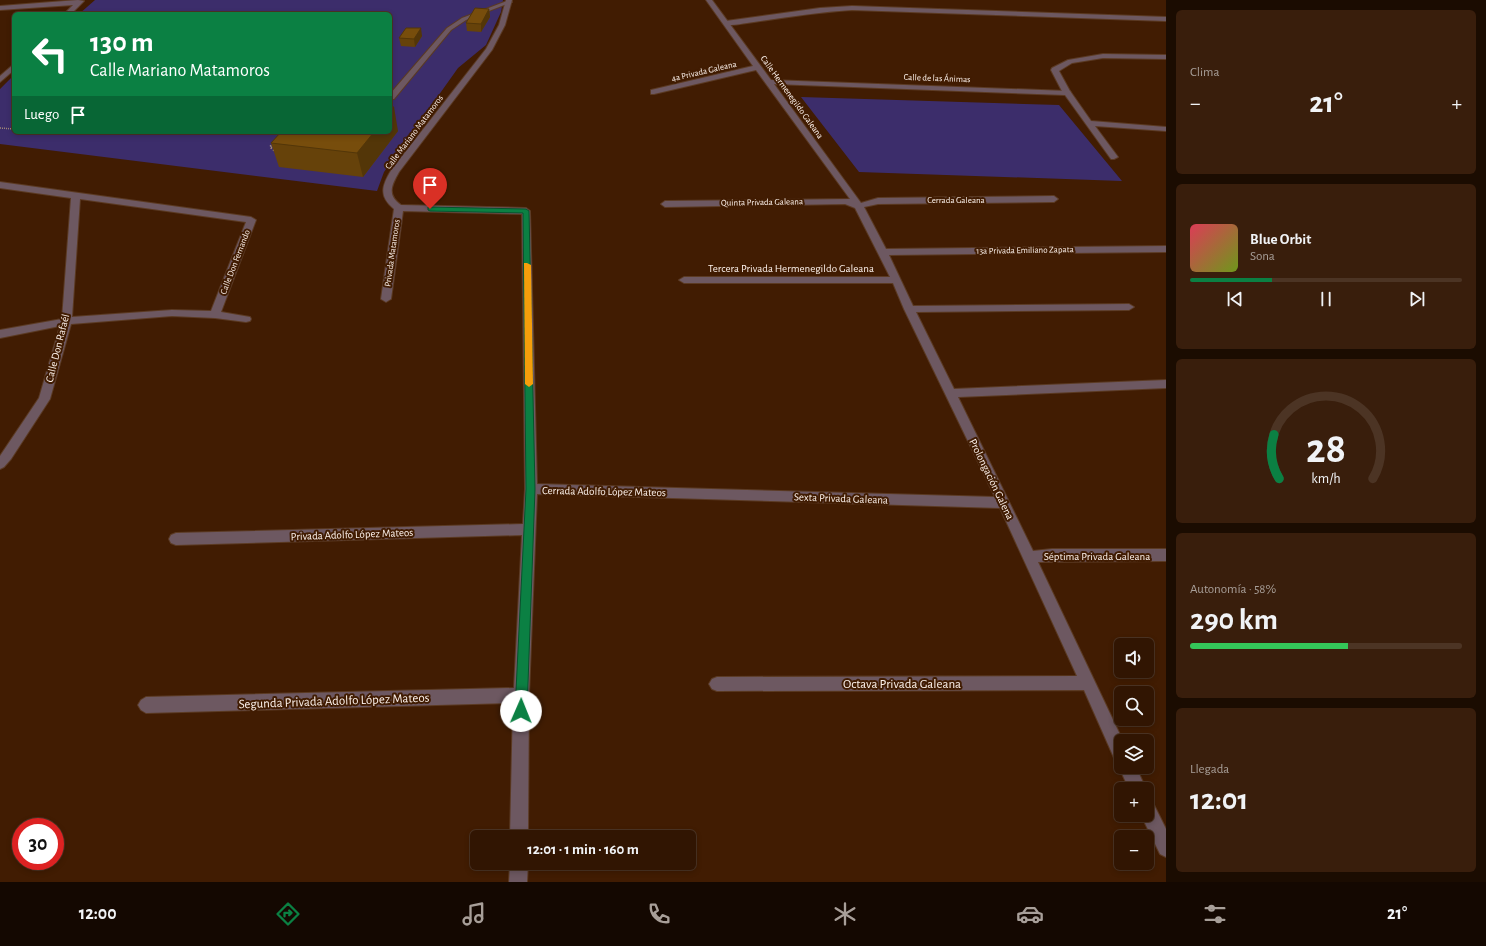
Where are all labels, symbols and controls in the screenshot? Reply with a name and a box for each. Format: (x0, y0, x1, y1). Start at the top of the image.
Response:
icon: left (24, 28, 76, 80)
text: 130 m (90, 29, 154, 57)
street label: Calle Hermenegildo Galeana (759, 54, 825, 140)
street label: 4a Privada Galeana (671, 60, 737, 83)
text: Calle Mariano Matamoros (90, 62, 270, 80)
text: Clima (1190, 66, 1220, 79)
street label: Calle de las Ánimas (903, 72, 971, 84)
text: 21° (1309, 88, 1343, 118)
text: − (1190, 92, 1201, 114)
text: + (1451, 92, 1462, 114)
street label: Calle Mariano Matamoros (384, 94, 445, 171)
icon: arrive (67, 104, 89, 126)
text: Luego (24, 107, 59, 122)
pin (413, 168, 447, 209)
icon: arrive (419, 174, 441, 196)
street label: Cerrada Galeana (927, 196, 985, 205)
street label: Quinta Privada Galeana (721, 197, 803, 208)
street label: Privada Matamoros (383, 219, 402, 287)
street label: Calle Don Fernando (219, 228, 252, 296)
text: Blue Orbit (1250, 232, 1311, 247)
street label: 13a Privada Emiliano Zapata (976, 245, 1074, 256)
text: Sona (1250, 250, 1275, 263)
street label: Tercera Privada Hermenegildo Galeana (708, 263, 874, 274)
icon: previous (1224, 288, 1246, 310)
icon: pause (1315, 288, 1337, 310)
icon: next (1406, 288, 1428, 310)
street label: Calle Don Rafaél (44, 313, 71, 383)
text: 28 (1306, 429, 1346, 470)
street label: Prolongación Galena (967, 437, 1016, 521)
text: km/h (1311, 472, 1341, 486)
street label: Cerrada Adolfo López Mateos (542, 485, 666, 498)
street label: Sexta Privada Galeana (794, 491, 888, 506)
street label: Privada Adolfo López Mateos (291, 527, 413, 542)
street label: Séptima Privada Galeana (1044, 551, 1150, 562)
text: Autonomía · 58% (1190, 583, 1276, 596)
text: 290 km (1190, 605, 1278, 635)
map controls (1114, 638, 1154, 870)
button: sound (1114, 638, 1154, 678)
street label: Octava Privada Galeana (843, 678, 961, 691)
button: search (1114, 686, 1154, 726)
position arrow (500, 690, 542, 732)
street label: Segunda Privada Adolfo López Mateos (238, 692, 430, 711)
button: layers (1114, 734, 1154, 774)
text: Llegada (1190, 763, 1229, 776)
button: + (1114, 782, 1154, 822)
text: 12:01 (1190, 785, 1248, 815)
speed limit sign: 30 (12, 818, 64, 870)
button: − (1114, 830, 1154, 870)
text: 12:01 · 1 min · 160 m (527, 842, 639, 857)
icon: directions (274, 900, 302, 928)
icon: music (460, 900, 488, 928)
icon: phone (645, 900, 673, 928)
icon: climate (831, 900, 859, 928)
icon: car (1016, 900, 1044, 928)
icon: filters (1201, 900, 1229, 928)
text: 12:00 (79, 905, 117, 923)
text: 21° (1387, 905, 1407, 923)

